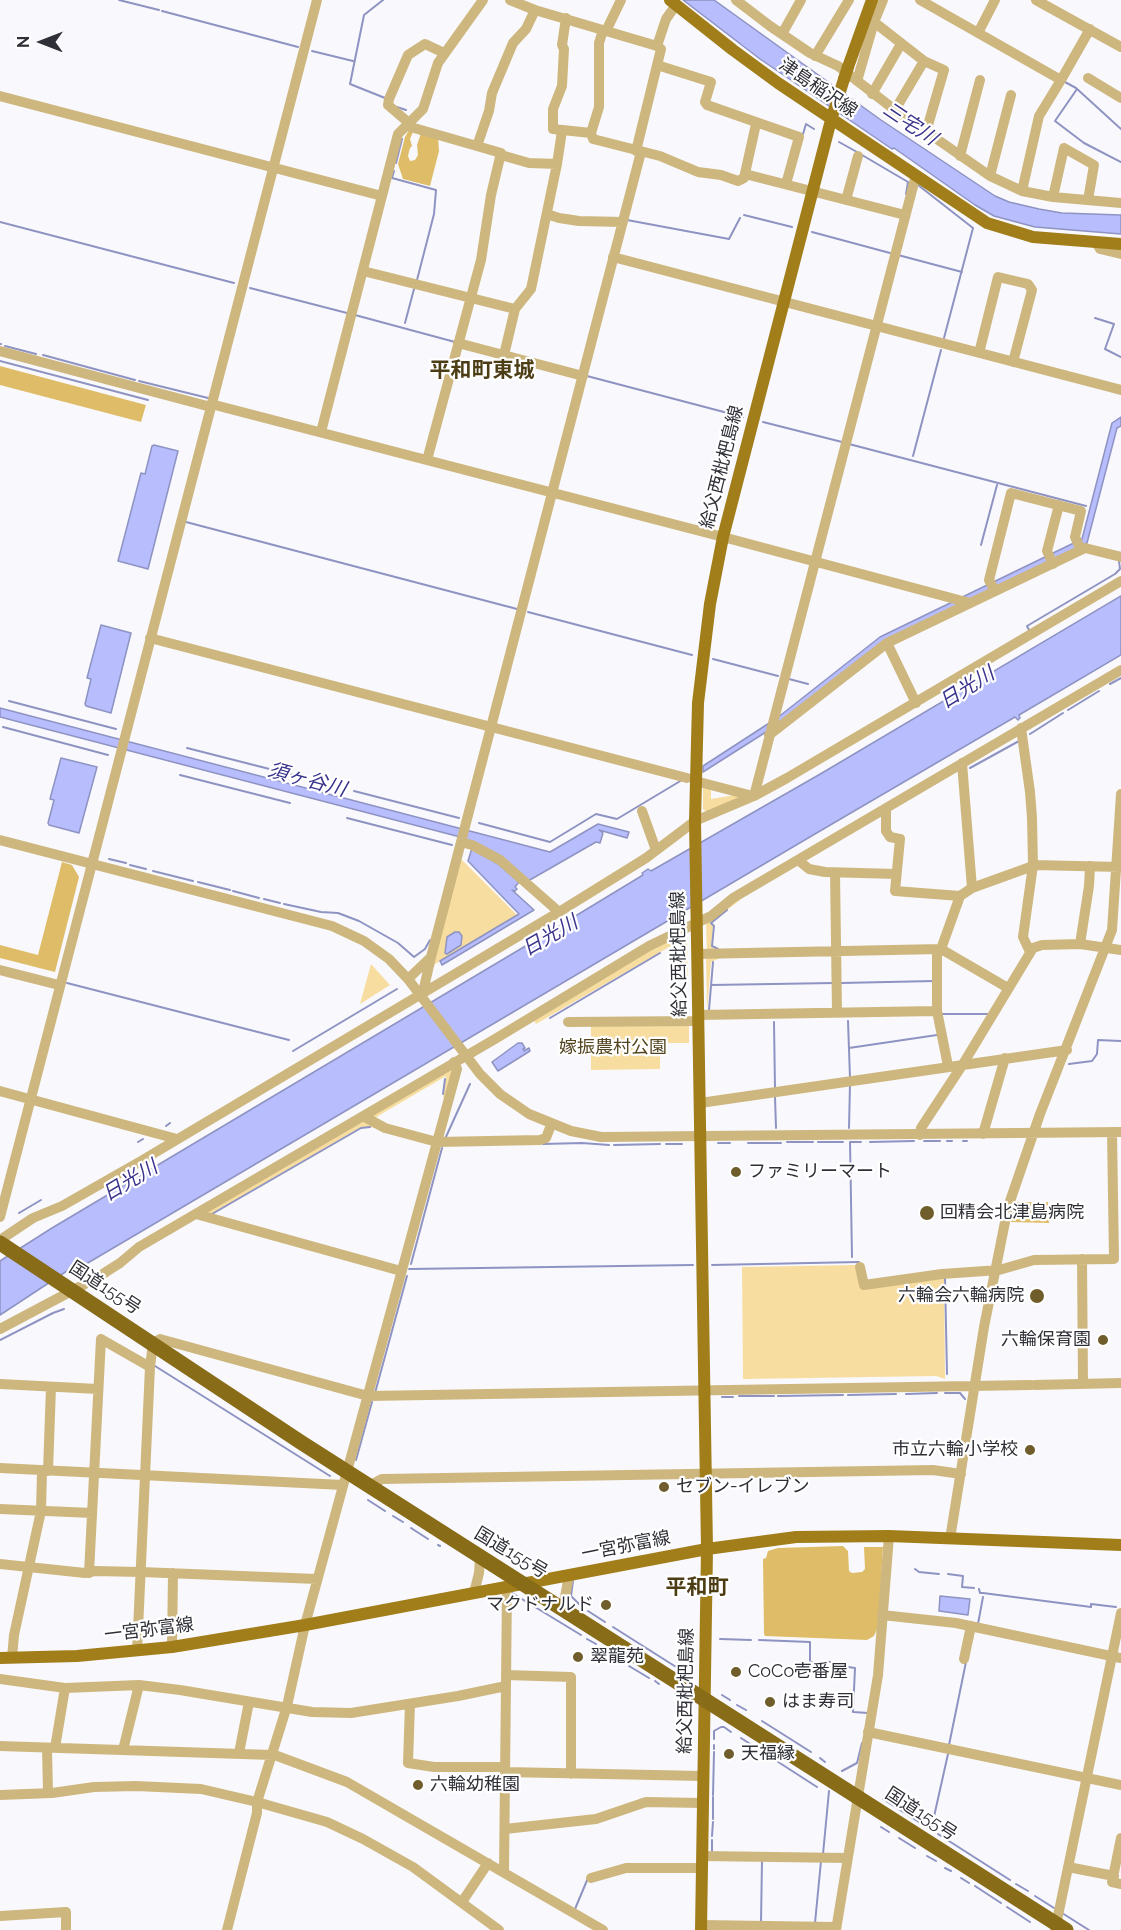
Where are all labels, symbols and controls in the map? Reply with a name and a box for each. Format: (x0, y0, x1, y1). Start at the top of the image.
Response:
north arrow (12, 12, 72, 72)
text: N (14, 36, 33, 48)
street label: 津島稲沢線 (775, 54, 861, 122)
water label: 三宅川 (878, 97, 942, 151)
district label: 平和町東城 (430, 358, 534, 384)
street label: 給父西枇杷島線 (696, 403, 748, 531)
water label: 日光川 (935, 662, 999, 714)
water label: 須ヶ谷川 (265, 758, 349, 802)
street label: 給父西枇杷島線 (667, 891, 691, 1017)
water label: 日光川 (518, 911, 582, 961)
park label: 嫁振農村公園 (559, 1037, 667, 1059)
water label: 日光川 (98, 1155, 162, 1207)
place label: ファミリーマート (748, 1161, 892, 1183)
marker: ファミリーマート (729, 1165, 743, 1179)
place label: 回精会北津島病院 (940, 1202, 1084, 1224)
marker: 回精会北津島病院 (918, 1204, 936, 1222)
street label: 国道155号 (65, 1257, 145, 1319)
place label: 六輪会六輪病院 (898, 1285, 1024, 1307)
marker: 六輪会六輪病院 (1028, 1287, 1046, 1305)
place label: 六輪保育園 (1001, 1329, 1091, 1351)
marker: 六輪保育園 (1096, 1333, 1110, 1347)
place label: 市立六輪小学校 (892, 1439, 1018, 1461)
marker: 市立六輪小学校 (1023, 1443, 1037, 1457)
place label: セブン-イレブン (676, 1476, 810, 1498)
marker: セブン-イレブン (657, 1480, 671, 1494)
street label: 国道155号 (471, 1523, 551, 1583)
street label: 一宮弥富線 (580, 1527, 672, 1565)
district label: 平和町 (666, 1575, 728, 1601)
place label: マクドナルド (486, 1594, 594, 1616)
marker: マクドナルド (599, 1598, 613, 1612)
street label: 一宮弥富線 (103, 1614, 195, 1646)
street label: 給父西枇杷島線 (674, 1628, 698, 1754)
place label: 翠龍苑 (590, 1646, 644, 1668)
marker: 翠龍苑 (571, 1650, 585, 1664)
place label: CoCo壱番屋 (748, 1661, 848, 1683)
marker: CoCo壱番屋 (729, 1665, 743, 1679)
place label: はま寿司 (782, 1691, 854, 1713)
marker: はま寿司 (763, 1695, 777, 1709)
place label: 天福縁 (741, 1743, 795, 1765)
marker: 天福縁 (722, 1747, 736, 1761)
place label: 六輪幼稚園 (430, 1774, 520, 1796)
marker: 六輪幼稚園 (411, 1778, 425, 1792)
street label: 国道155号 (881, 1783, 961, 1845)

